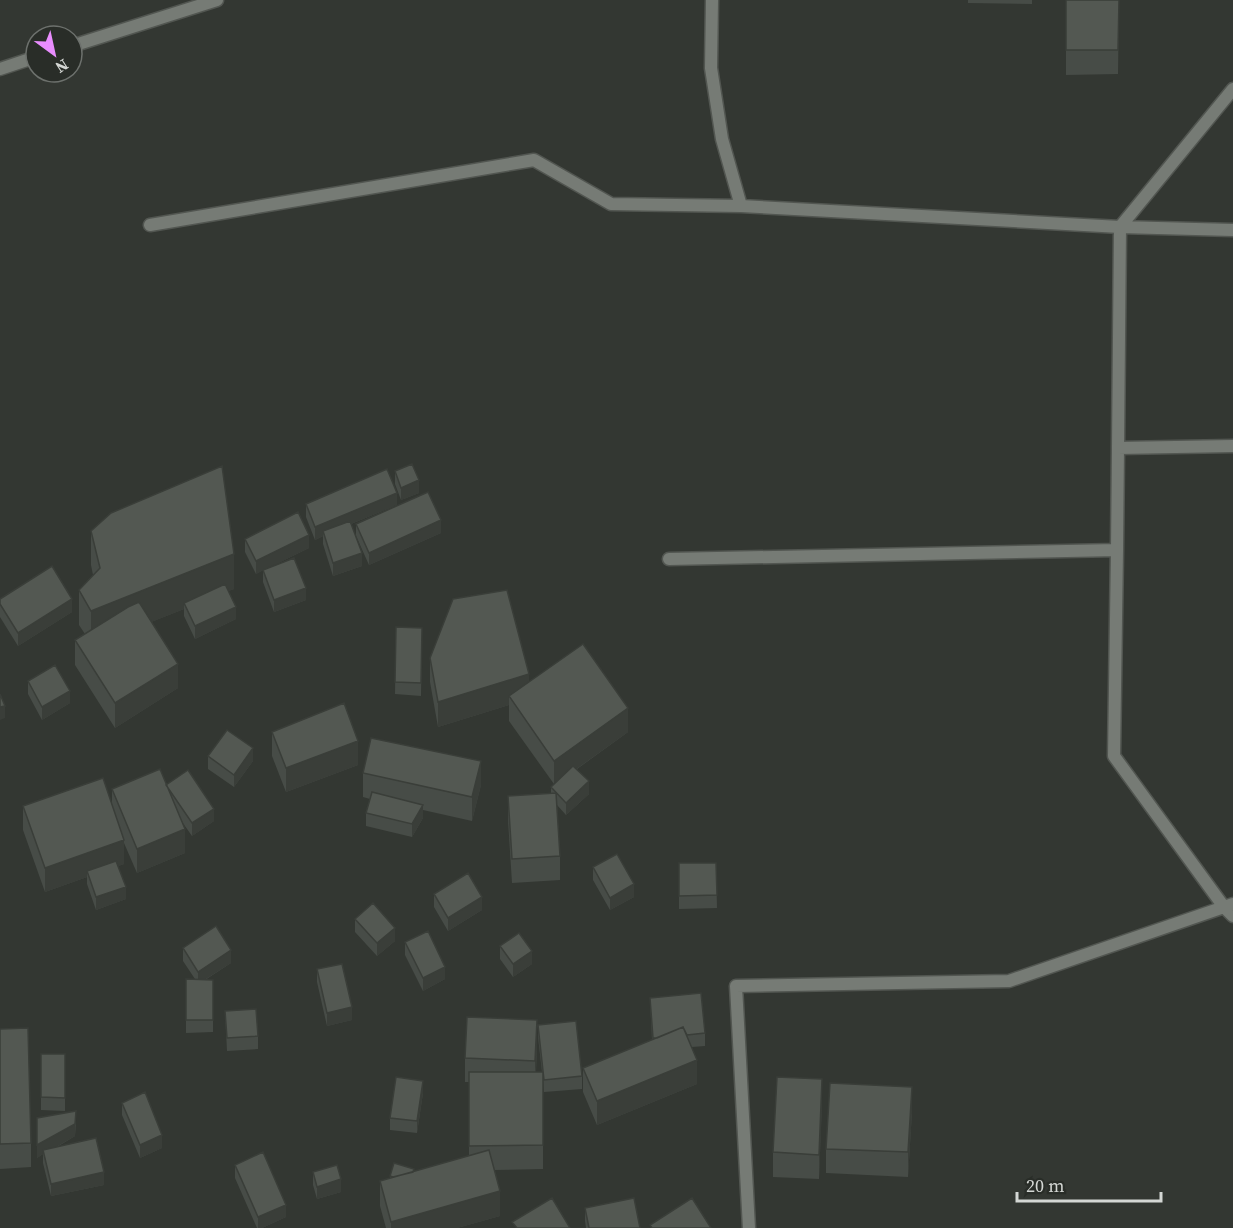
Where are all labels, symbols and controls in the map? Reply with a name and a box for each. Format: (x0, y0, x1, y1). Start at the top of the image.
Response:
north arrow (24, 24, 84, 84)
text: N (51, 54, 73, 79)
scale bar (1017, 1165, 1161, 1203)
text: 20 m (1026, 1173, 1064, 1198)

